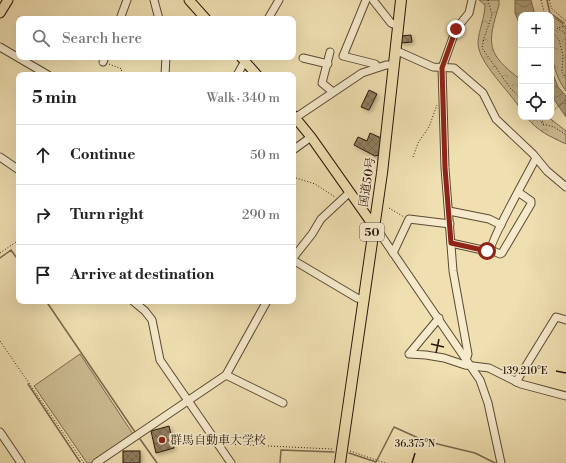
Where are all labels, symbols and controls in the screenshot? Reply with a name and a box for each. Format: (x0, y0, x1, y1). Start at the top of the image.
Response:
map controls (518, 12, 554, 120)
button: + (518, 12, 554, 48)
search box (16, 16, 296, 60)
route end (447, 20, 465, 38)
icon: search (30, 27, 52, 49)
text: Search here (62, 29, 142, 48)
button: − (518, 48, 554, 84)
button: locate (518, 84, 554, 120)
text: 5 min (32, 87, 77, 109)
text: Walk · 340 m (207, 90, 280, 106)
icon: ahead (32, 144, 54, 166)
text: Continue (70, 145, 135, 164)
text: 50 m (250, 147, 280, 163)
street label: 国道50号 (356, 156, 379, 208)
icon: right (32, 204, 54, 226)
text: Turn right (70, 205, 144, 224)
text: 290 m (242, 207, 280, 223)
road number: 50 (360, 223, 384, 241)
route start (478, 242, 496, 260)
icon: arrive (32, 264, 54, 286)
text: Arrive at destination (70, 265, 214, 284)
text: 139.210°E (502, 365, 548, 377)
place label: 群馬自動車大学校 (170, 433, 266, 448)
marker: 群馬自動車大学校 (157, 435, 167, 445)
text: 36.375°N (395, 438, 436, 450)

